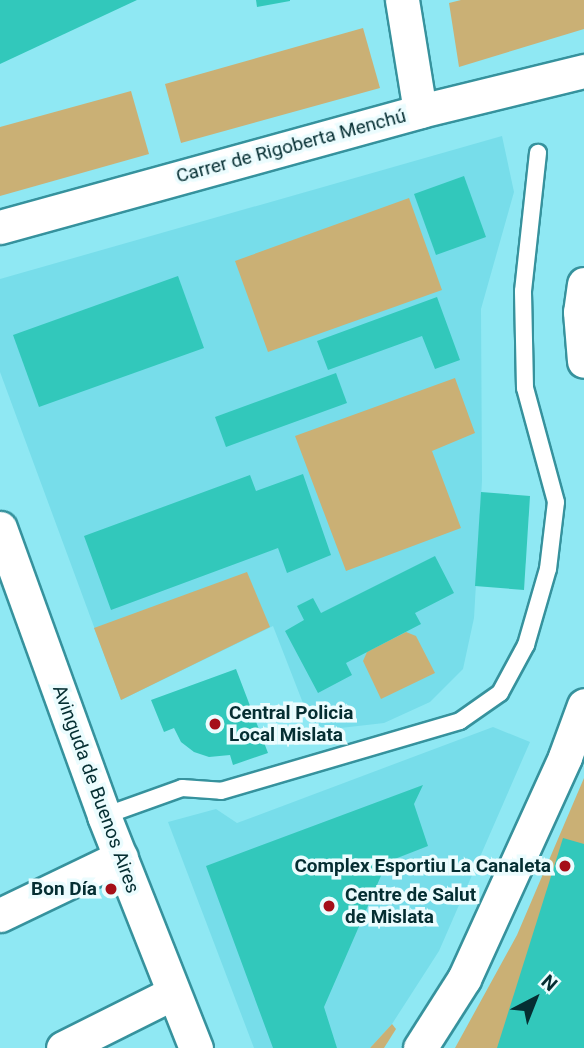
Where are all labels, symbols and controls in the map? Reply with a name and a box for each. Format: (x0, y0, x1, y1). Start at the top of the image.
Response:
street label: Carrer de Rigoberta Menchú (174, 104, 408, 188)
street label: Avinguda de Buenos Aires (48, 682, 144, 896)
place label: Central Policia Local Mislata (229, 702, 353, 746)
marker: Central Policia Local Mislata (207, 716, 223, 732)
place label: Complex Esportiu La Canaleta (294, 855, 551, 877)
marker: Complex Esportiu La Canaleta (557, 858, 573, 874)
place label: Bon Día (31, 878, 97, 900)
marker: Bon Día (103, 881, 119, 897)
place label: Centre de Salut de Mislata (345, 884, 476, 928)
marker: Centre de Salut de Mislata (319, 896, 339, 916)
north arrow (500, 964, 570, 1034)
text: N (537, 970, 562, 996)

